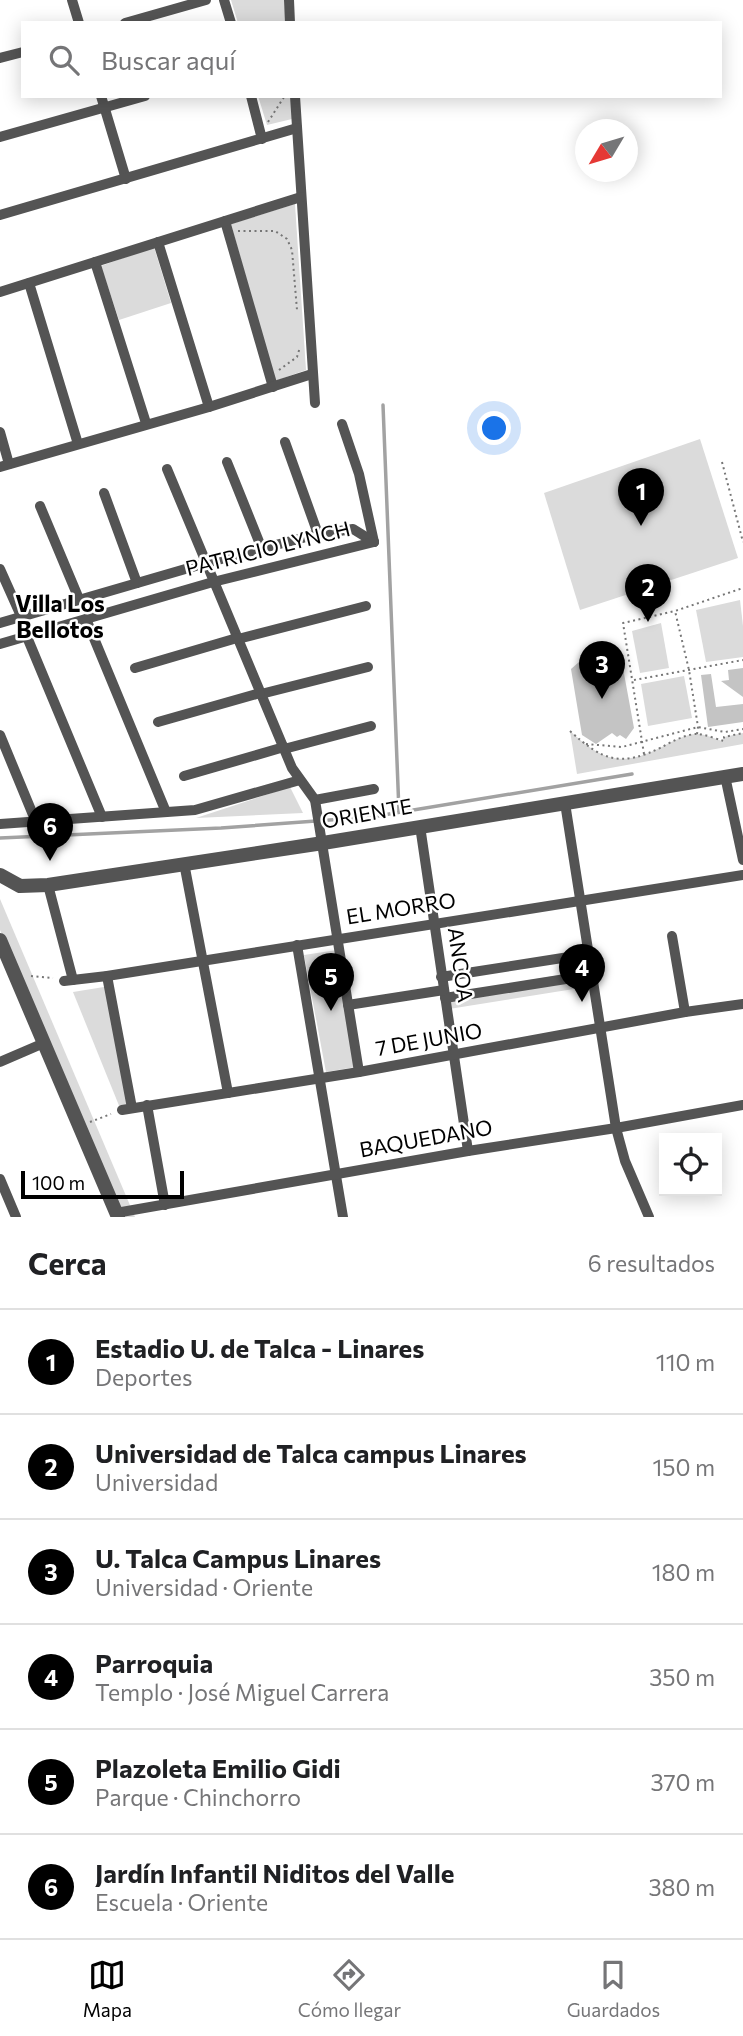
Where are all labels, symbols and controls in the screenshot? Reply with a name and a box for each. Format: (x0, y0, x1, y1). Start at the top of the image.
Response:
search box (21, 21, 722, 98)
icon: search (45, 41, 83, 79)
text: Buscar aquí (101, 44, 236, 75)
north arrow (575, 119, 638, 182)
your location (477, 411, 511, 445)
pin: 1 (618, 468, 664, 526)
street label: PATRICIO LYNCH (183, 515, 353, 580)
pin: 2 (625, 564, 671, 622)
district label: Villa Los Bellotos (15, 589, 105, 643)
pin: 3 (579, 641, 625, 699)
street label: ORIENTE (320, 792, 414, 833)
pin: 6 (27, 803, 73, 861)
street label: EL MORRO (344, 887, 457, 928)
street label: ANCOA (444, 926, 479, 1004)
pin: 4 (559, 944, 605, 1002)
pin: 5 (308, 953, 354, 1011)
street label: 7 DE JUNIO (374, 1017, 484, 1060)
street label: BAQUEDANO (357, 1114, 494, 1162)
map controls (659, 1133, 722, 1196)
button: locate (659, 1133, 722, 1196)
scale bar (21, 1168, 184, 1200)
text: 100 m (32, 1171, 85, 1194)
text: Cerca (28, 1244, 107, 1281)
text: 6 resultados (588, 1249, 715, 1277)
text: Estadio U. de Talca - Linares (95, 1332, 424, 1363)
text: 1 (46, 1348, 56, 1376)
text: 110 m (656, 1348, 715, 1376)
text: Deportes (95, 1363, 192, 1391)
text: Universidad de Talca campus Linares (95, 1437, 527, 1468)
text: 2 (44, 1453, 58, 1481)
text: 150 m (652, 1453, 715, 1481)
text: Universidad (95, 1468, 218, 1496)
text: U. Talca Campus Linares (95, 1542, 381, 1573)
text: 3 (44, 1558, 58, 1586)
text: 180 m (652, 1558, 715, 1586)
text: Universidad · Oriente (95, 1573, 313, 1601)
text: Parroquia (95, 1647, 213, 1678)
text: 4 (44, 1663, 58, 1691)
text: 350 m (649, 1663, 715, 1691)
text: Templo · José Miguel Carrera (95, 1678, 389, 1706)
text: Plazoleta Emilio Gidi (95, 1752, 341, 1783)
text: 5 (44, 1768, 58, 1796)
text: 370 m (650, 1768, 715, 1796)
text: Parque · Chinchorro (95, 1783, 301, 1811)
text: Jardín Infantil Niditos del Valle (95, 1857, 454, 1888)
text: 6 (44, 1873, 58, 1901)
text: 380 m (648, 1873, 715, 1901)
text: Escuela · Oriente (95, 1888, 268, 1916)
tab: Mapa (83, 1956, 132, 2021)
tab: Cómo llegar (298, 1956, 401, 2021)
tab: Guardados (567, 1956, 660, 2021)

